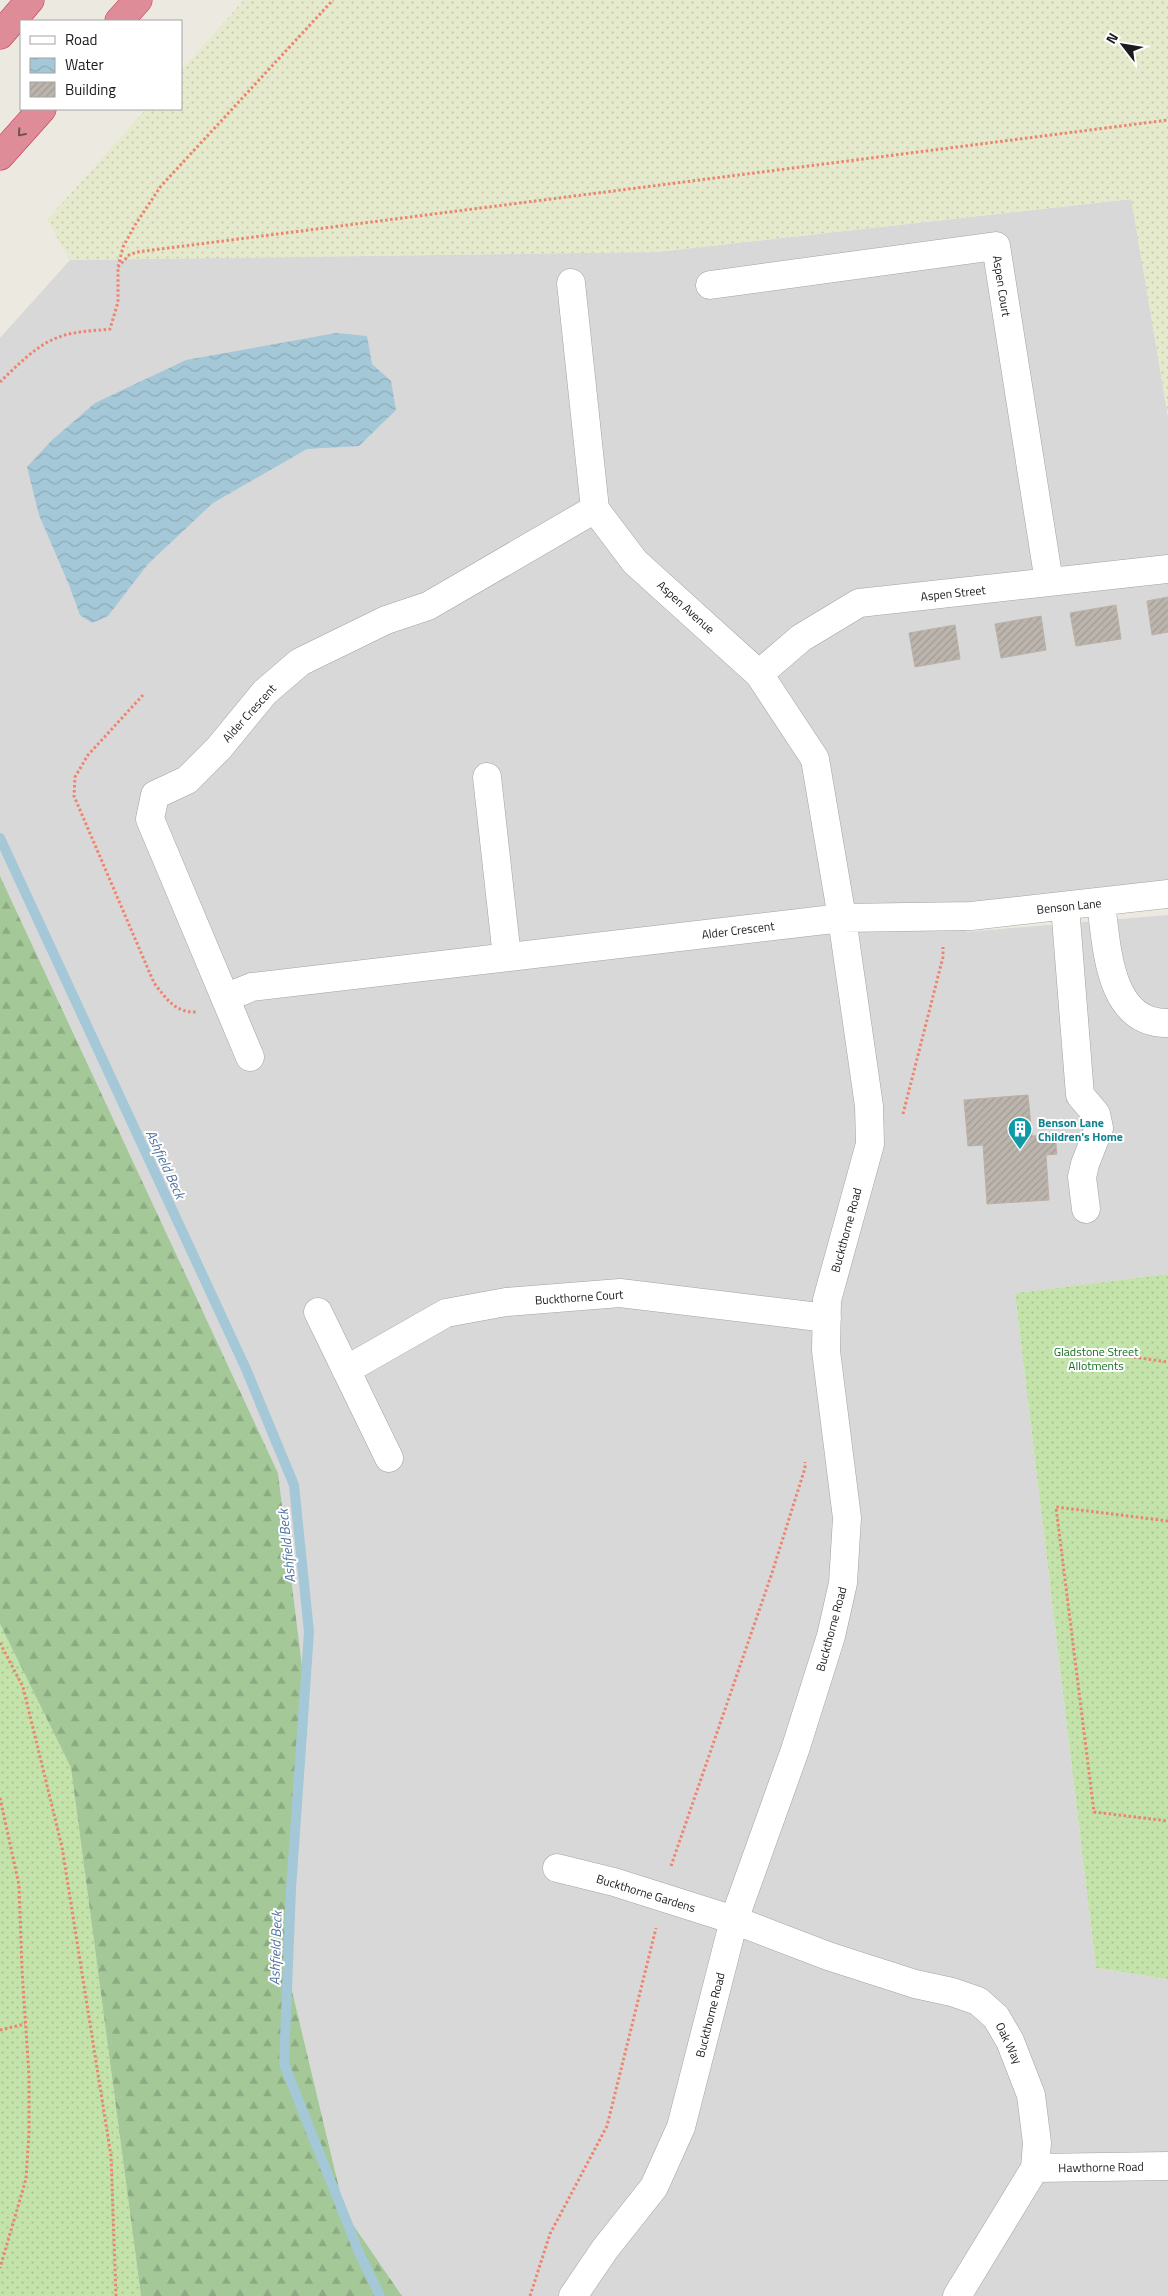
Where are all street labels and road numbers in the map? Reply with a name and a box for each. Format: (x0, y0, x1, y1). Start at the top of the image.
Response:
street label: Aspen Court (988, 254, 1016, 319)
street label: Aspen Avenue (653, 576, 719, 638)
street label: Aspen Street (920, 580, 987, 606)
street label: Alder Crescent (217, 679, 281, 747)
street label: Benson Lane (1036, 893, 1102, 919)
street label: Alder Crescent (701, 916, 776, 944)
street label: Buckthorne Road (826, 1186, 866, 1274)
street label: Buckthorne Court (534, 1284, 625, 1310)
street label: Buckthorne Road (811, 1585, 851, 1673)
street label: Buckthorne Gardens (594, 1869, 698, 1917)
street label: Buckthorne Road (690, 1970, 730, 2060)
street label: Oak Way (991, 2019, 1027, 2067)
street label: Hawthorne Road (1058, 2157, 1144, 2177)

